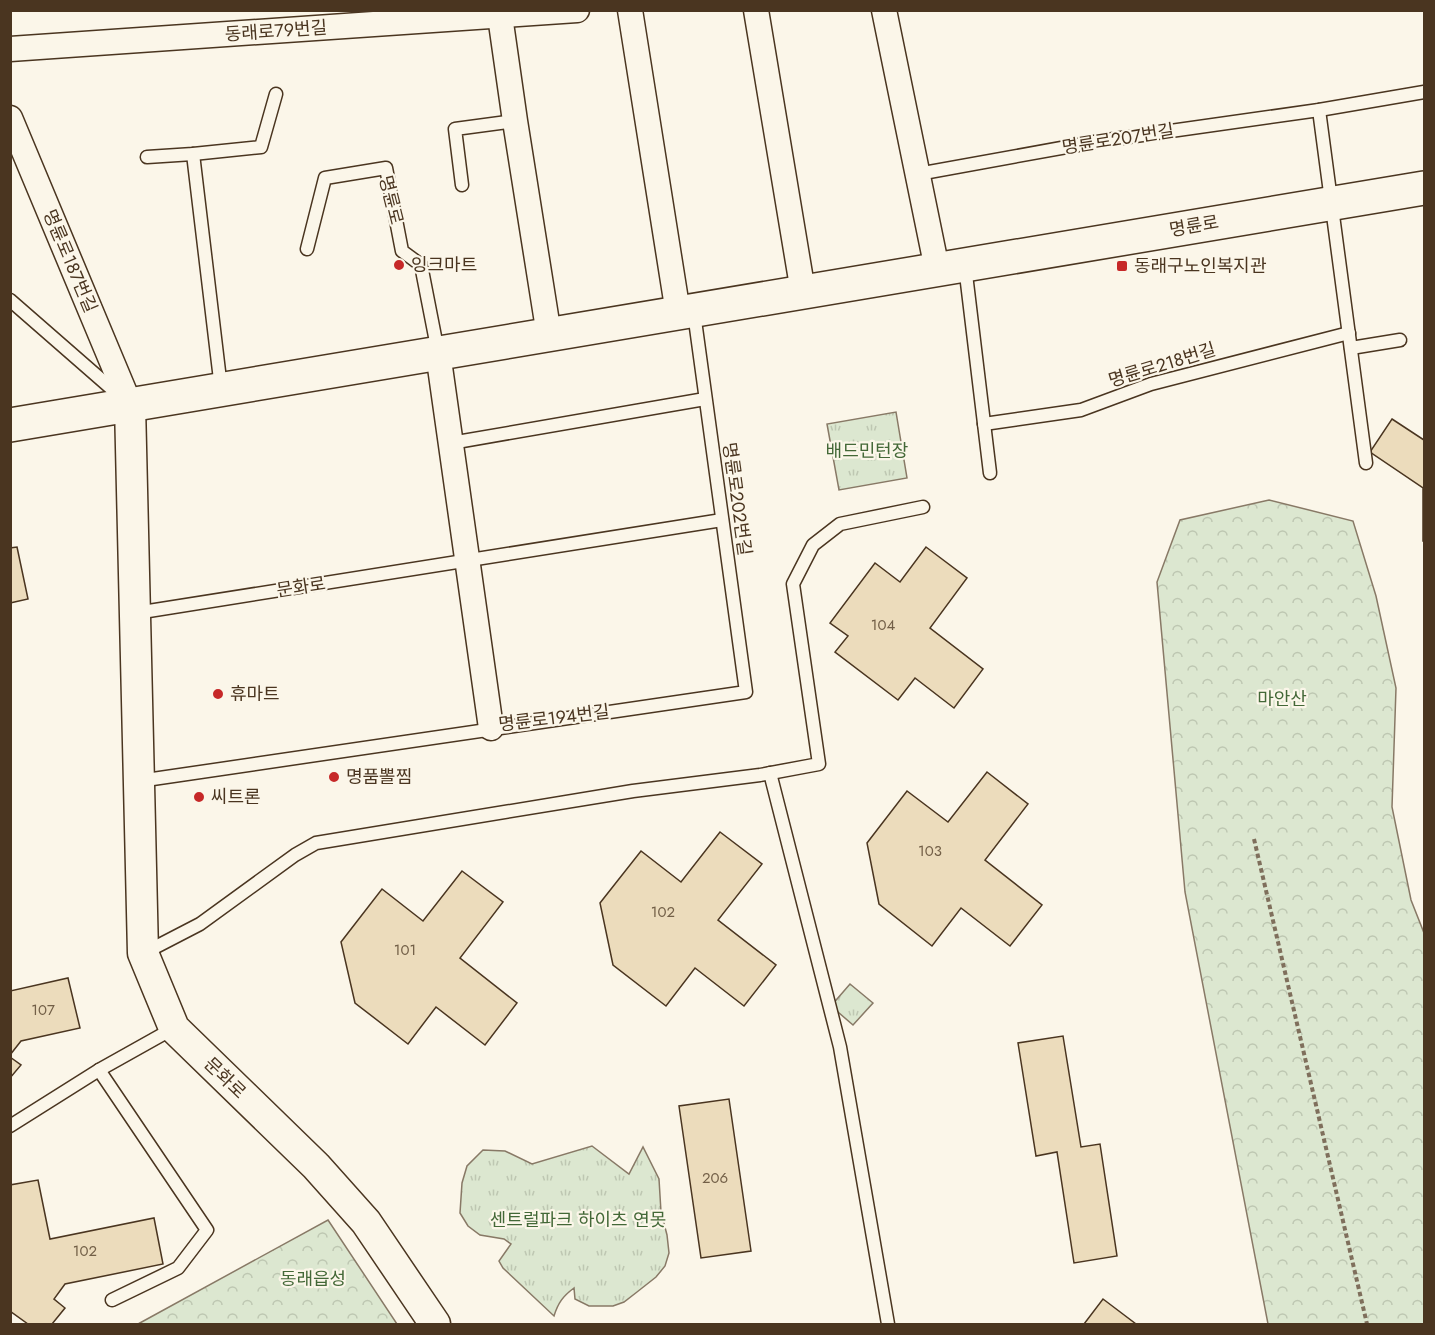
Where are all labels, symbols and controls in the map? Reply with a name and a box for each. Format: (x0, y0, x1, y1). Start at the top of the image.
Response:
street label: 동래로79번길 (224, 14, 328, 48)
street label: 명륜로207번길 (1060, 117, 1176, 161)
street label: 명륜로 (372, 173, 410, 227)
street label: 명륜로187번길 (37, 205, 103, 317)
street label: 명륜로 (1167, 209, 1221, 243)
place label: 잉크마트 (411, 252, 477, 278)
place label: 동래구노인복지관 (1134, 253, 1267, 279)
marker: 잉크마트 (392, 258, 406, 272)
marker: 동래구노인복지관 (1115, 259, 1129, 273)
street label: 명륜로218번길 (1105, 336, 1219, 394)
park label: 배드민턴장 (826, 438, 908, 464)
street label: 명륜로202번길 (716, 441, 758, 557)
street label: 문화로 (274, 570, 328, 604)
house number: 104 (871, 614, 896, 636)
place label: 휴마트 (230, 681, 280, 707)
park label: 마안산 (1257, 686, 1307, 712)
marker: 휴마트 (211, 687, 225, 701)
street label: 명륜로194번길 (497, 698, 611, 738)
place label: 명품뽈찜 (346, 764, 412, 790)
marker: 명품뽈찜 (327, 770, 341, 784)
place label: 씨트론 (211, 784, 261, 810)
marker: 씨트론 (192, 790, 206, 804)
house number: 103 (918, 840, 942, 862)
house number: 102 (651, 901, 675, 923)
house number: 101 (394, 939, 416, 961)
house number: 107 (31, 999, 55, 1021)
street label: 문화로 (198, 1051, 252, 1105)
house number: 206 (702, 1167, 728, 1189)
park label: 센트럴파크 하이츠 연못 (490, 1207, 666, 1233)
house number: 102 (73, 1240, 97, 1262)
park label: 동래읍성 (280, 1266, 346, 1292)

